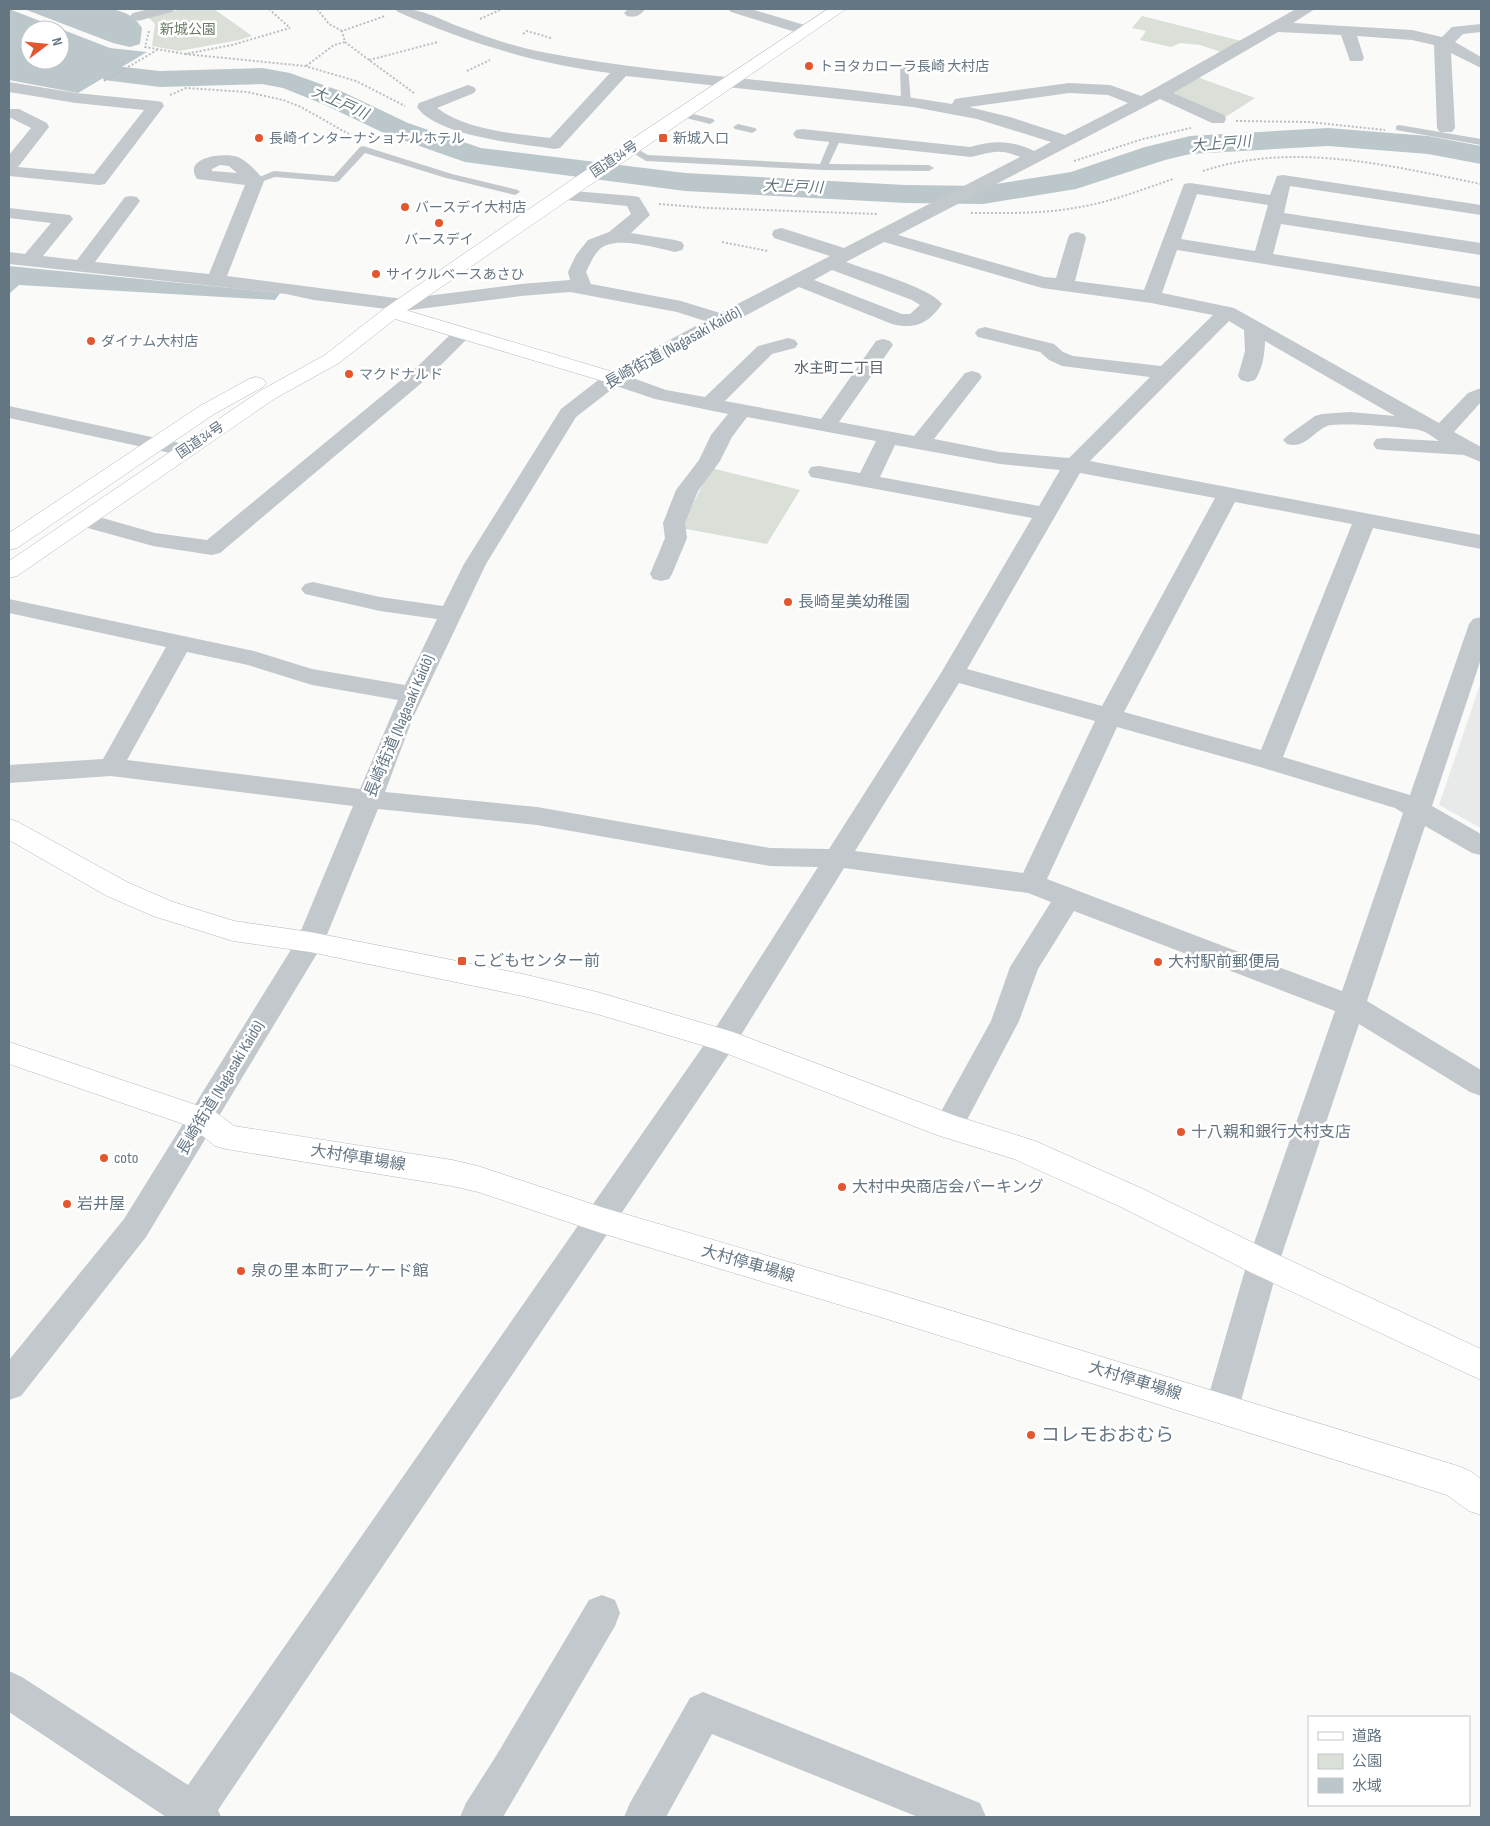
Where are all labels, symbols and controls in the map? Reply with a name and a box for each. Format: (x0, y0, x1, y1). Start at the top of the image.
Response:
north arrow (20, 20, 70, 70)
park label: 新城公園 (160, 21, 216, 38)
text: N (48, 36, 66, 47)
place label: トヨタカローラ長崎 大村店 (819, 58, 989, 75)
marker: トヨタカローラ長崎 大村店 (803, 60, 815, 72)
water label: 大上戸川 (309, 82, 373, 125)
place label: 長崎インターナショナルホテル (269, 130, 465, 147)
place label: 新城入口 (673, 130, 729, 147)
marker: 長崎インターナショナルホテル (253, 132, 265, 144)
marker: 新城入口 (657, 132, 669, 144)
water label: 大上戸川 (1190, 132, 1254, 156)
street label: 国道34号 (587, 137, 641, 181)
water label: 大上戸川 (763, 176, 825, 198)
place label: バースデイ大村店 (415, 199, 526, 216)
marker: バースデイ大村店 (399, 201, 411, 213)
marker: バースデイ (433, 217, 445, 229)
place label: バースデイ (404, 231, 474, 248)
place label: サイクルベースあさひ (386, 266, 525, 283)
marker: サイクルベースあさひ (370, 268, 382, 280)
street label: 長崎街道 (Nagasaki Kaidō) (601, 303, 745, 393)
place label: ダイナム大村店 (101, 333, 198, 350)
marker: ダイナム大村店 (85, 335, 97, 347)
district label: 水主町二丁目 (794, 359, 884, 378)
place label: マクドナルド (359, 366, 443, 383)
marker: マクドナルド (343, 368, 355, 380)
street label: 国道34号 (173, 418, 227, 462)
place label: 長崎星美幼稚園 (798, 593, 910, 612)
marker: 長崎星美幼稚園 (782, 596, 794, 608)
street label: 長崎街道 (Nagasaki Kaidō) (361, 652, 439, 800)
place label: こどもセンター前 (472, 952, 600, 971)
place label: 大村駅前郵便局 (1168, 953, 1280, 972)
marker: こどもセンター前 (456, 955, 468, 967)
marker: 大村駅前郵便局 (1152, 956, 1164, 968)
street label: 長崎街道 (Nagasaki Kaidō) (173, 1017, 269, 1159)
place label: 十八親和銀行大村支店 (1191, 1123, 1351, 1142)
marker: 十八親和銀行大村支店 (1175, 1126, 1187, 1138)
street label: 大村停車場線 (309, 1141, 407, 1175)
place label: coto (114, 1149, 138, 1168)
marker: coto (98, 1152, 110, 1164)
place label: 大村中央商店会パーキング (852, 1178, 1044, 1197)
marker: 大村中央商店会パーキング (836, 1181, 848, 1193)
place label: 岩井屋 (77, 1195, 125, 1214)
marker: 岩井屋 (61, 1198, 73, 1210)
street label: 大村停車場線 (699, 1242, 797, 1286)
place label: 泉の里 本町アーケード館 (251, 1262, 429, 1281)
marker: 泉の里 本町アーケード館 (235, 1265, 247, 1277)
street label: 大村停車場線 (1086, 1358, 1184, 1404)
place label: コレモおおむら (1041, 1424, 1174, 1447)
marker: コレモおおむら (1025, 1429, 1037, 1441)
legend (1308, 1716, 1470, 1806)
text: 道路 (1352, 1727, 1382, 1746)
text: 公園 (1352, 1752, 1382, 1771)
text: 水域 (1352, 1777, 1382, 1796)

